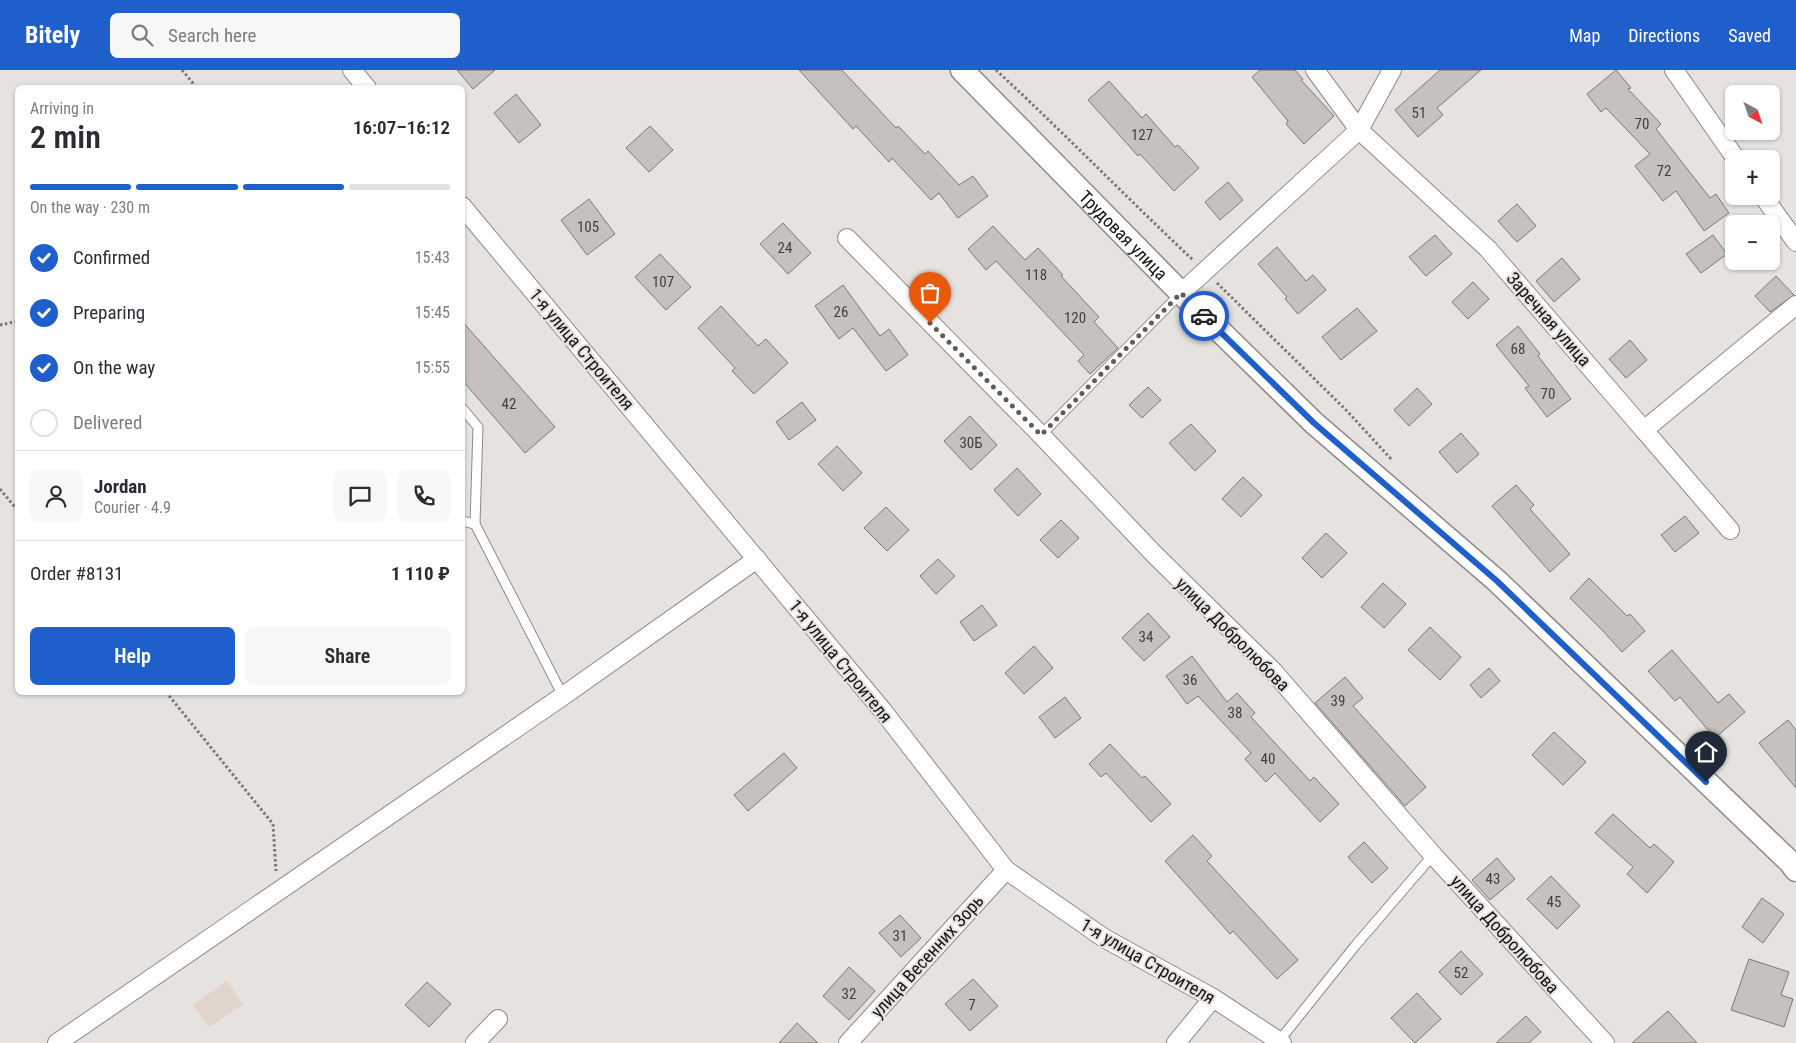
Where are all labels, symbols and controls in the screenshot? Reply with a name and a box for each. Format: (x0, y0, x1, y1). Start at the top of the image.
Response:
search box (110, 13, 460, 58)
text: Bitely (25, 21, 80, 49)
icon: search (128, 21, 156, 49)
text: Search here (168, 24, 256, 47)
text: Map (1569, 25, 1600, 46)
text: Directions (1628, 25, 1700, 46)
text: Saved (1728, 25, 1771, 46)
north arrow (1725, 85, 1780, 140)
map controls (1725, 85, 1780, 270)
text: Arriving in (30, 99, 94, 118)
house number: 51 (1412, 104, 1426, 122)
house number: 70 (1635, 115, 1649, 133)
text: 16:07–16:12 (353, 116, 450, 139)
text: 2 min (30, 118, 101, 156)
house number: 127 (1131, 126, 1153, 144)
button: + (1725, 150, 1780, 205)
house number: 72 (1657, 162, 1671, 180)
street label: Трудовая улица (1075, 186, 1172, 284)
text: On the way · 230 m (30, 198, 150, 217)
button: − (1725, 215, 1780, 270)
house number: 105 (577, 218, 599, 236)
house number: 24 (778, 239, 792, 257)
icon: check (30, 244, 58, 272)
text: Confirmed (73, 246, 150, 269)
text: 15:43 (415, 248, 450, 267)
house number: 118 (1025, 266, 1047, 284)
street label: Заречная улица (1502, 268, 1596, 370)
pin (909, 272, 951, 323)
house number: 107 (652, 273, 674, 291)
icon: bag (916, 279, 944, 307)
street label: 1-я улица Строителя (525, 284, 639, 414)
courier (1179, 291, 1229, 341)
icon: check (30, 299, 58, 327)
text: Preparing (73, 301, 145, 324)
icon: car (1190, 302, 1218, 330)
text: 15:45 (415, 303, 450, 322)
house number: 26 (834, 303, 848, 321)
house number: 120 (1064, 309, 1086, 327)
house number: 68 (1511, 340, 1525, 358)
icon: check (30, 354, 58, 382)
text: On the way (73, 356, 155, 379)
text: 15:55 (415, 358, 450, 377)
house number: 70 (1541, 385, 1555, 403)
house number: 42 (502, 395, 516, 413)
text: Delivered (73, 411, 142, 434)
house number: 30Б (959, 434, 983, 452)
button: person (30, 470, 82, 522)
button: chat (334, 470, 386, 522)
button: phone (398, 470, 450, 522)
text: Jordan (94, 475, 147, 498)
text: Courier · 4.9 (94, 498, 171, 517)
text: Order #8131 (30, 562, 123, 585)
text: 1 110 ₽ (391, 562, 450, 585)
street label: улица Добролюбова (1172, 573, 1294, 695)
street label: 1-я улица Строителя (785, 595, 897, 727)
button: Help (30, 627, 235, 685)
button: Share (245, 627, 450, 685)
house number: 34 (1139, 628, 1153, 646)
house number: 36 (1183, 671, 1197, 689)
house number: 39 (1331, 692, 1345, 710)
house number: 38 (1228, 704, 1242, 722)
pin (1685, 731, 1727, 782)
icon: home (1692, 738, 1720, 766)
house number: 40 (1261, 750, 1275, 768)
street label: улица Добролюбова (1446, 870, 1564, 998)
house number: 43 (1486, 870, 1500, 888)
street label: улица Весенних Зорь (866, 890, 988, 1022)
house number: 45 (1547, 893, 1561, 911)
street label: 1-я улица Строителя (1077, 914, 1219, 1008)
house number: 31 (893, 927, 907, 945)
house number: 52 (1454, 964, 1468, 982)
house number: 32 (842, 985, 856, 1003)
house number: 7 (968, 996, 976, 1014)

